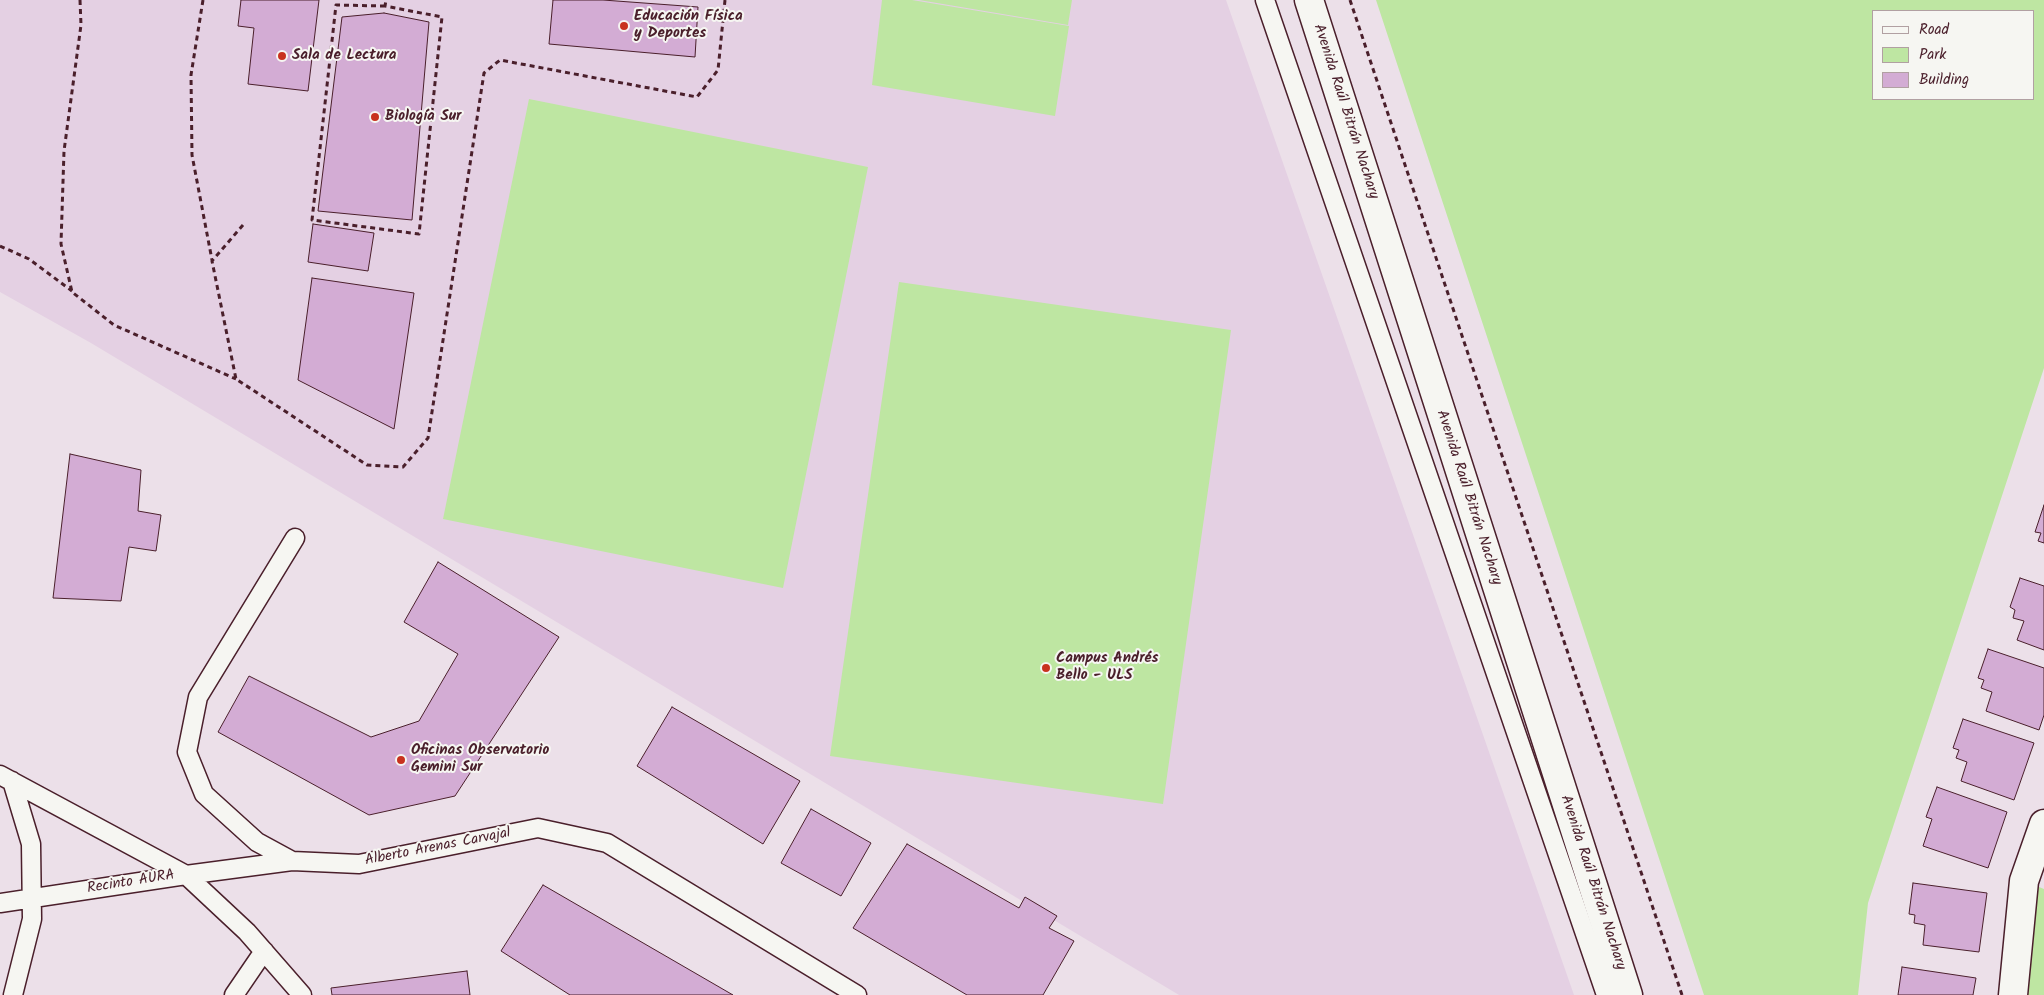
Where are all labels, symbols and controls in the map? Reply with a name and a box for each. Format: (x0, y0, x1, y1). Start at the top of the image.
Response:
place label: Educación Física y Deportes (634, 8, 743, 43)
legend (1872, 10, 2034, 100)
text: Road (1919, 18, 1949, 42)
marker: Educación Física y Deportes (618, 20, 630, 32)
street label: Avenida Raúl Bitrán Nachary (1308, 22, 1382, 202)
text: Park (1919, 43, 1946, 67)
place label: Sala de Lectura (292, 47, 397, 65)
marker: Sala de Lectura (276, 50, 288, 62)
text: Building (1919, 68, 1969, 92)
place label: Biología Sur (385, 108, 461, 126)
marker: Biología Sur (369, 111, 381, 123)
street label: Avenida Raúl Bitrán Nachary (1431, 408, 1505, 588)
place label: Campus Andrés Bello - ULS (1056, 650, 1158, 685)
marker: Campus Andrés Bello - ULS (1040, 662, 1052, 674)
place label: Oficinas Observatorio Gemini Sur (411, 742, 549, 777)
marker: Oficinas Observatorio Gemini Sur (395, 754, 407, 766)
street label: Avenida Raúl Bitrán Nachary (1555, 793, 1629, 973)
street label: Alberto Arenas Carvajal (364, 825, 512, 871)
street label: Recinto AURA (86, 867, 176, 899)

